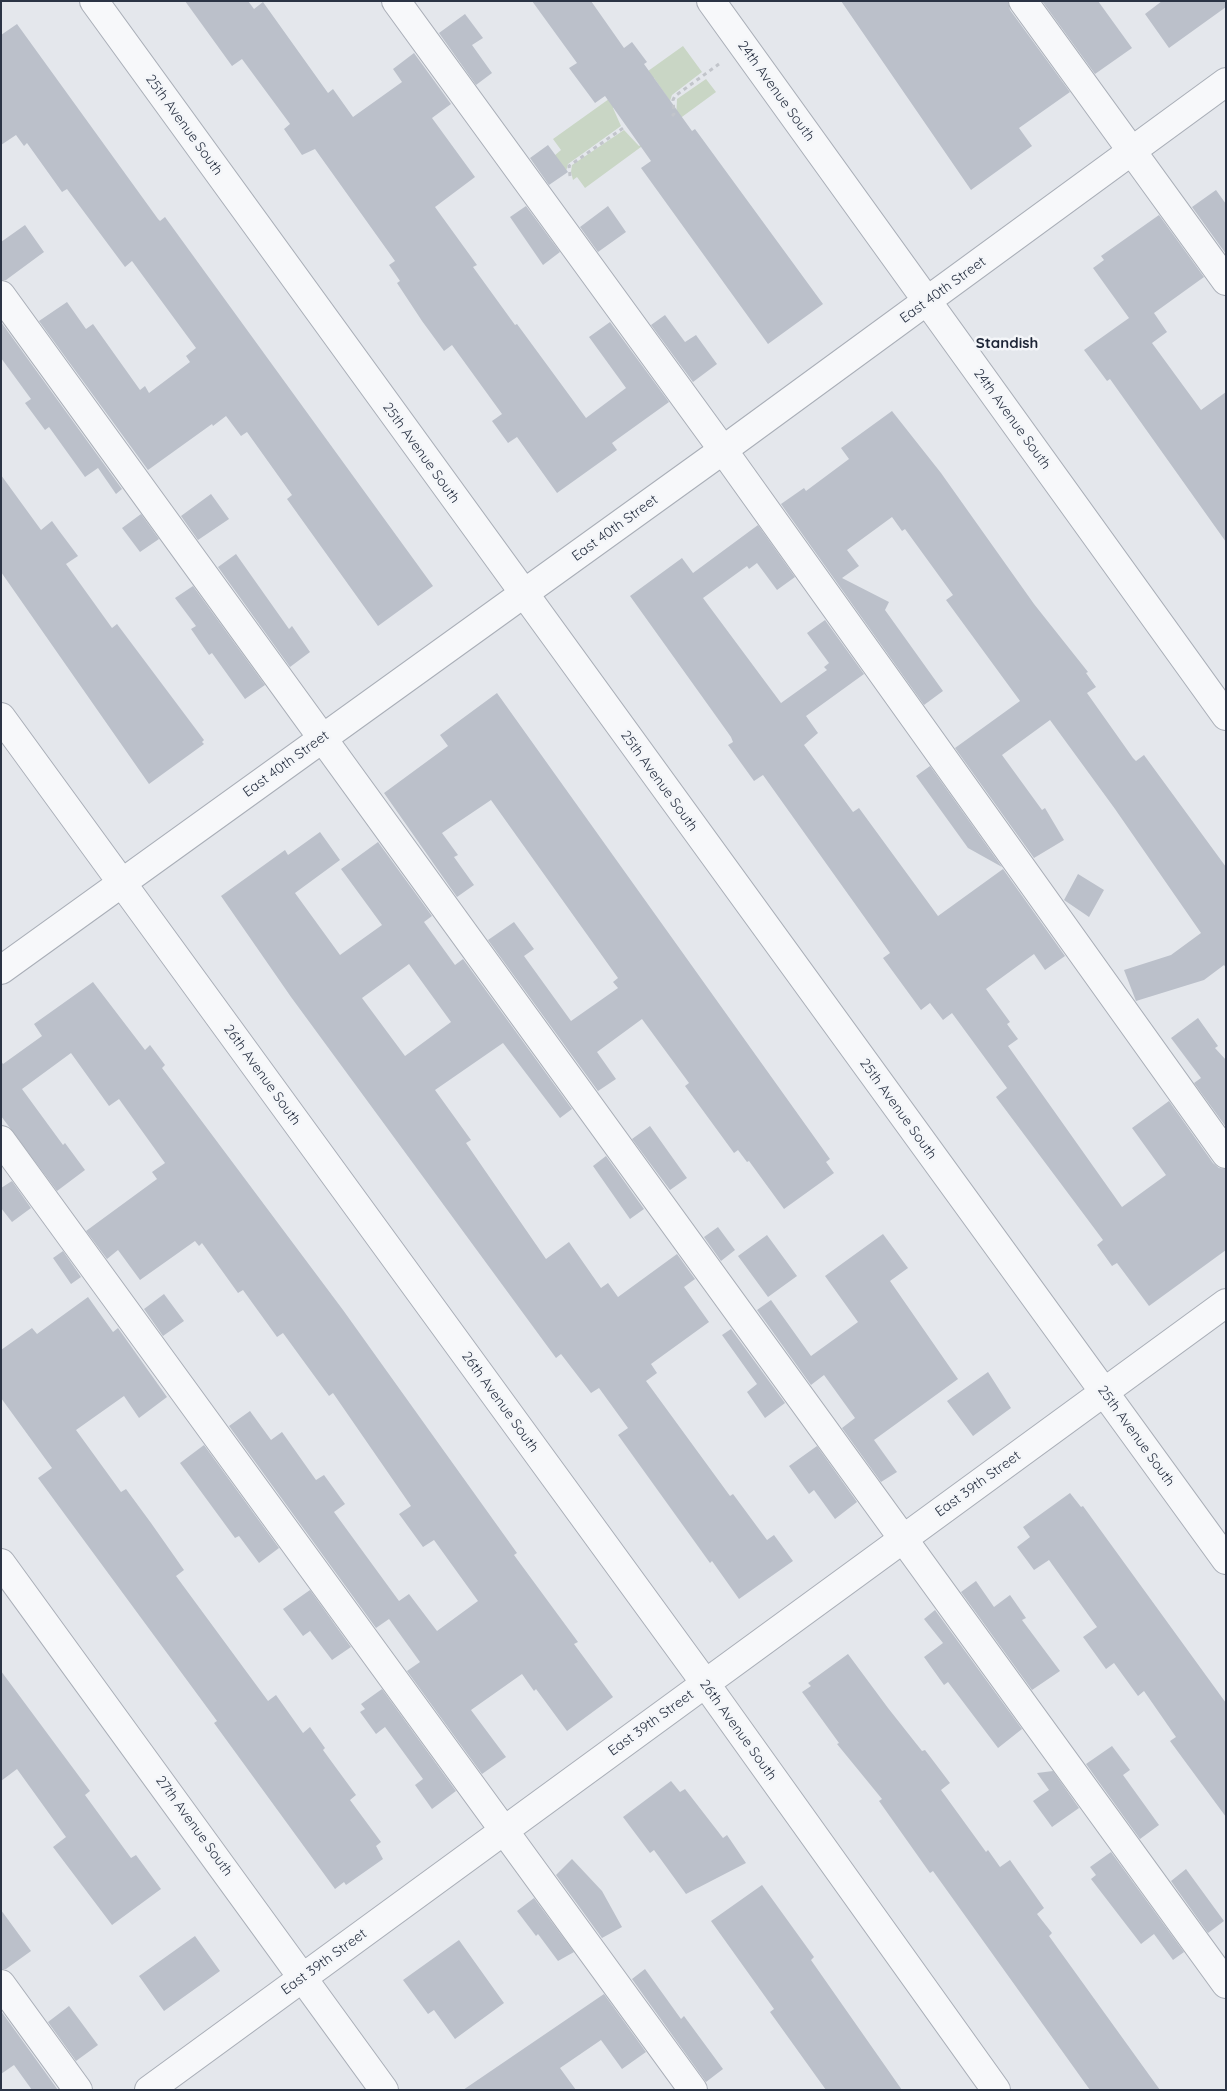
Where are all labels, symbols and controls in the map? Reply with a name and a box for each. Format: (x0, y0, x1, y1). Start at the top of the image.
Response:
street label: 24th Avenue South (734, 37, 818, 145)
street label: 25th Avenue South (142, 71, 226, 179)
street label: East 40th Street (897, 253, 989, 327)
district label: Standish (976, 334, 1038, 352)
street label: 24th Avenue South (970, 365, 1054, 473)
street label: 25th Avenue South (379, 399, 463, 507)
street label: East 40th Street (569, 491, 661, 565)
street label: East 40th Street (240, 727, 332, 801)
street label: 25th Avenue South (617, 727, 701, 835)
street label: 26th Avenue South (220, 1021, 304, 1129)
street label: 25th Avenue South (856, 1055, 940, 1163)
street label: 26th Avenue South (458, 1348, 542, 1456)
street label: 25th Avenue South (1094, 1382, 1178, 1490)
street label: East 39th Street (932, 1447, 1024, 1521)
street label: 26th Avenue South (696, 1676, 780, 1784)
street label: East 39th Street (605, 1686, 697, 1760)
street label: 27th Avenue South (152, 1773, 236, 1879)
street label: East 39th Street (278, 1925, 370, 1999)

